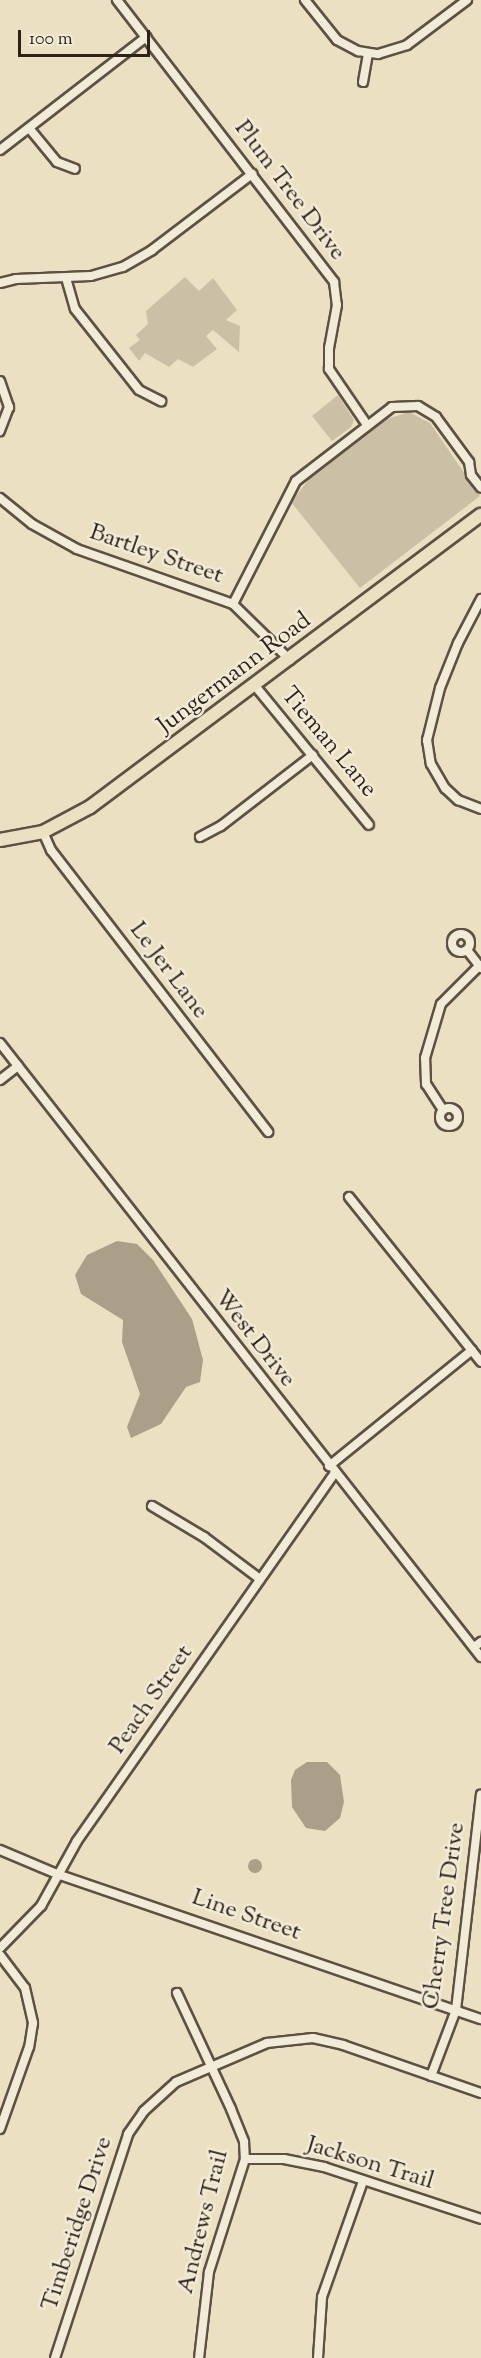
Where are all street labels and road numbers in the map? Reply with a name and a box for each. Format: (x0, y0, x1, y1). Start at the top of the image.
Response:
street label: Plum Tree Drive (227, 115, 351, 267)
street label: Bartley Street (85, 519, 227, 591)
street label: Jungermann Road (153, 607, 317, 741)
street label: Tieman Lane (274, 682, 382, 804)
street label: Le Jer Lane (122, 917, 214, 1025)
street label: West Drive (207, 1284, 301, 1394)
street label: Peach Street (104, 1640, 200, 1760)
street label: Cherry Tree Drive (418, 1821, 472, 2011)
street label: Line Street (188, 1884, 304, 1948)
street label: Jackson Trail (303, 2131, 437, 2197)
street label: Timberidge Drive (36, 2133, 120, 2315)
street label: Andrews Trail (172, 2147, 236, 2297)

